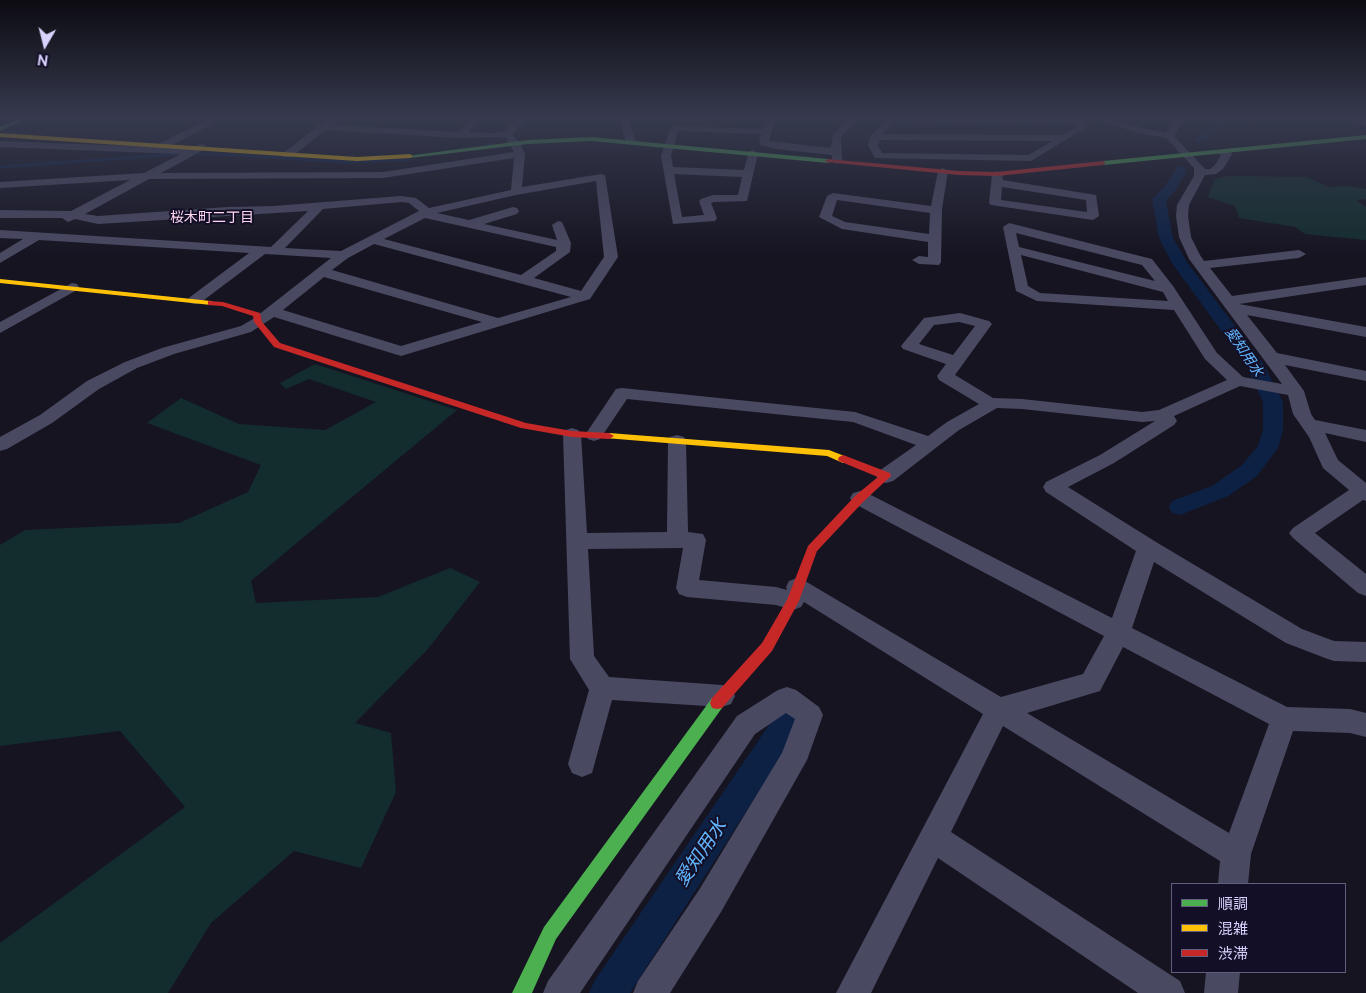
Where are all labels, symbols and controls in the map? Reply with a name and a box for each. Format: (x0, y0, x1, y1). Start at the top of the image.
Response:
north arrow (20, 20, 70, 70)
text: N (37, 51, 49, 69)
district label: 桜木町二丁目 (170, 210, 254, 226)
water label: 愛知用水 (1221, 324, 1267, 380)
water label: 愛知用水 (670, 815, 732, 891)
legend (1171, 883, 1346, 973)
text: 順調 (1218, 895, 1248, 913)
text: 混雑 (1218, 920, 1248, 938)
text: 渋滞 (1218, 945, 1248, 963)

